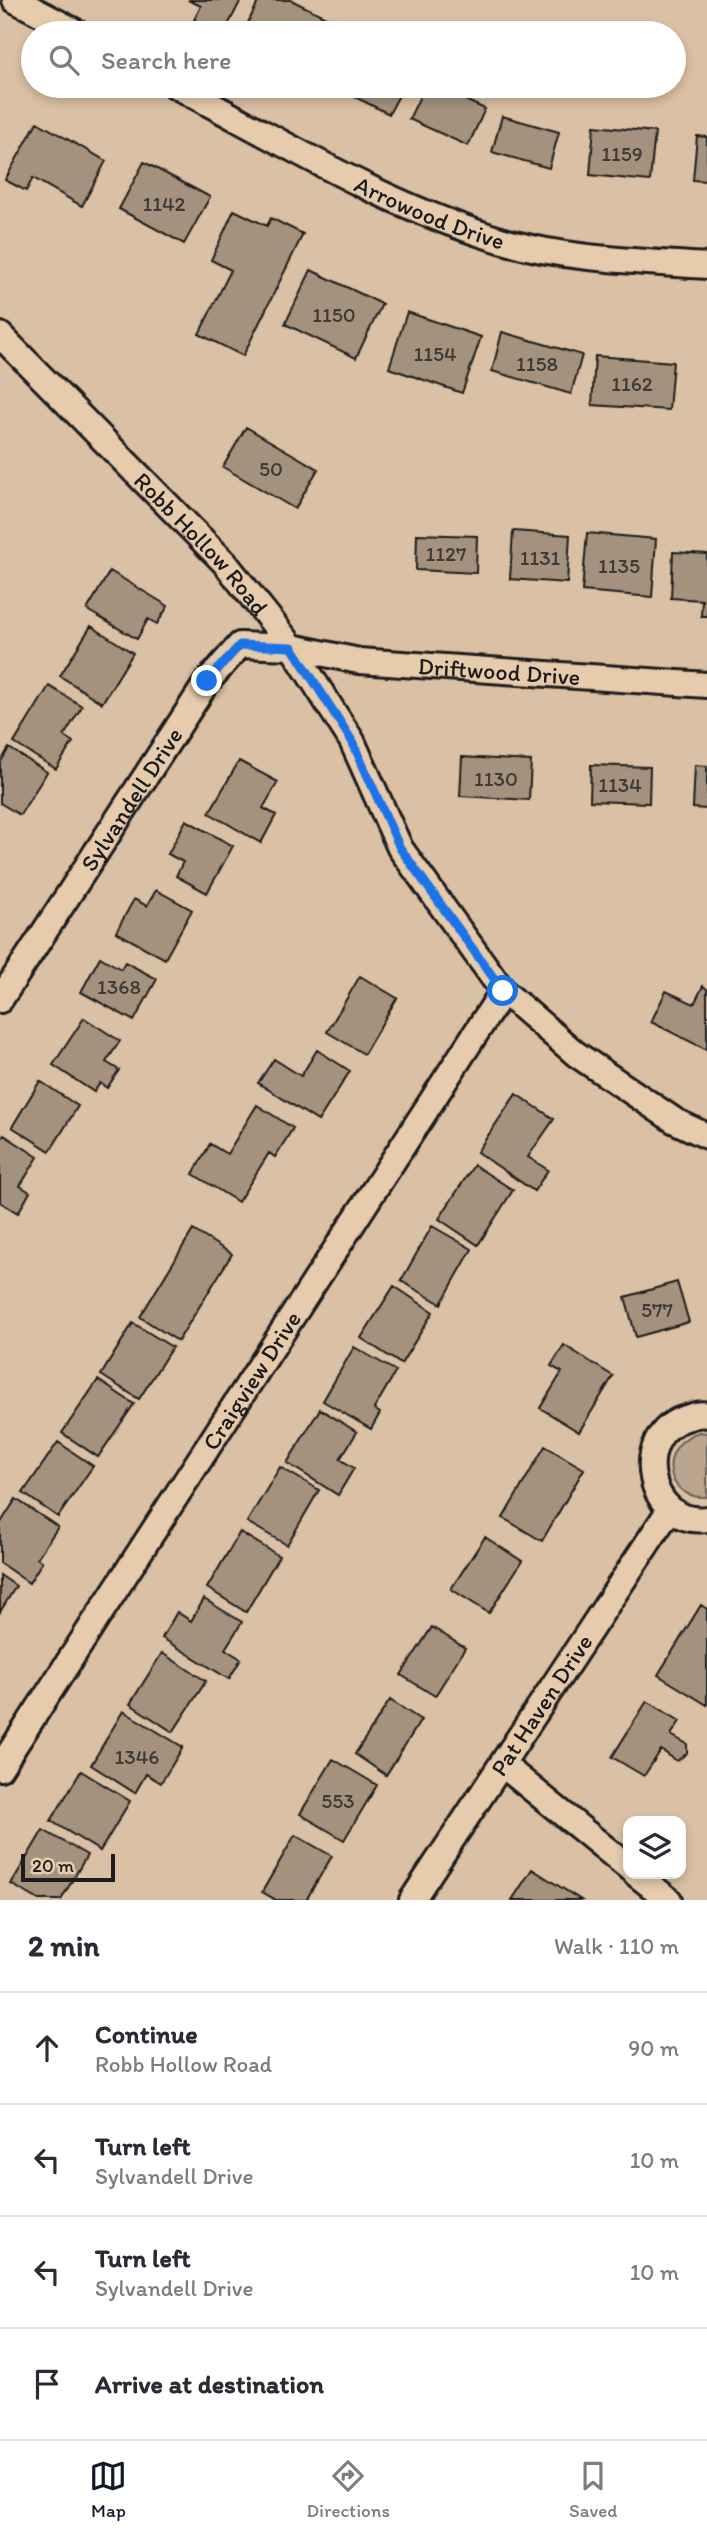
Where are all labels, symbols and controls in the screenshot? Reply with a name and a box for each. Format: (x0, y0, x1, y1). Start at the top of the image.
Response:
search box (21, 21, 686, 98)
icon: search (45, 41, 83, 79)
text: Search here (101, 44, 231, 76)
house number: 1159 (601, 141, 643, 166)
street label: Arrowood Drive (350, 169, 508, 255)
house number: 1142 (142, 191, 186, 216)
house number: 1150 (312, 302, 356, 327)
house number: 1154 (413, 341, 457, 366)
house number: 1158 (516, 351, 558, 376)
house number: 1162 (611, 371, 653, 396)
house number: 50 (259, 456, 283, 481)
street label: Robb Hollow Road (128, 465, 275, 621)
house number: 1127 (426, 541, 466, 566)
house number: 1131 (520, 545, 561, 570)
house number: 1135 (598, 553, 640, 578)
street label: Driftwood Drive (417, 651, 581, 691)
route end (191, 665, 222, 696)
street label: Sylvandell Drive (74, 722, 188, 876)
house number: 1130 (474, 766, 518, 791)
house number: 1134 (598, 772, 642, 797)
house number: 1368 (97, 974, 141, 999)
route start (487, 975, 518, 1006)
house number: 577 (641, 1297, 673, 1322)
street label: Craigview Drive (195, 1305, 307, 1455)
street label: Pat Haven Drive (484, 1628, 598, 1781)
house number: 1346 (115, 1744, 159, 1769)
house number: 553 (321, 1788, 355, 1813)
map controls (623, 1816, 686, 1879)
button: layers (623, 1816, 686, 1879)
scale bar (21, 1851, 116, 1883)
text: 20 m (32, 1854, 74, 1877)
text: 2 min (28, 1927, 99, 1964)
text: Walk · 110 m (554, 1932, 679, 1960)
text: Continue (95, 2018, 198, 2050)
icon: ahead (28, 2029, 66, 2067)
text: 90 m (628, 2034, 679, 2062)
text: Robb Hollow Road (95, 2050, 272, 2078)
text: Turn left (95, 2130, 191, 2162)
icon: left (28, 2141, 66, 2179)
text: 10 m (630, 2146, 679, 2174)
text: Sylvandell Drive (95, 2162, 254, 2190)
text: Turn left (95, 2242, 191, 2274)
icon: left (28, 2253, 66, 2291)
text: 10 m (630, 2258, 679, 2286)
text: Sylvandell Drive (95, 2274, 254, 2302)
icon: arrive (28, 2365, 66, 2403)
text: Arrive at destination (95, 2368, 324, 2400)
tab: Map (89, 2457, 127, 2522)
tab: Directions (306, 2457, 390, 2522)
tab: Saved (569, 2457, 617, 2522)

